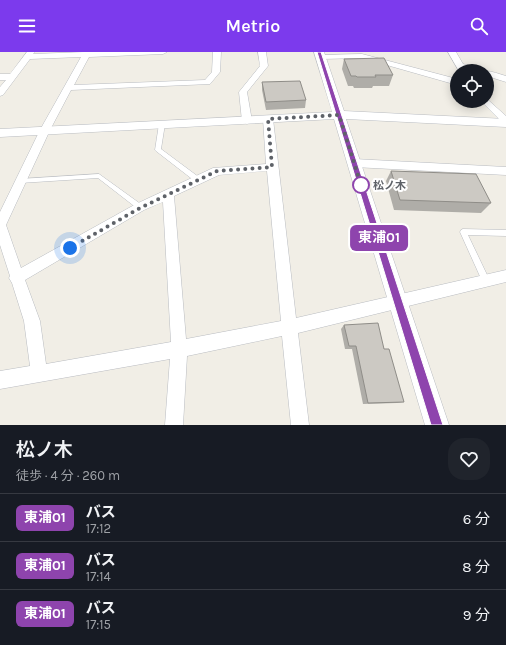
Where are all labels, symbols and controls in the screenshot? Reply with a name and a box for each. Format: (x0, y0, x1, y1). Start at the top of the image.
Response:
icon: menu (16, 15, 38, 37)
text: Metrio (226, 15, 280, 37)
icon: search (468, 15, 490, 37)
map controls (450, 64, 494, 108)
button: locate (450, 64, 494, 108)
marker: 松ノ木 (352, 176, 370, 194)
place label: 松ノ木 (373, 179, 406, 192)
line badge: 東浦01 (351, 225, 407, 251)
text: 東浦01 (358, 229, 400, 246)
your location (60, 238, 80, 258)
button: heart (448, 438, 490, 480)
text: 松ノ木 (16, 439, 73, 461)
text: 徒歩 · 4 分 · 260 m (16, 468, 120, 483)
text: バス (86, 503, 116, 521)
text: 東浦01 (24, 509, 66, 526)
text: 6 分 (463, 510, 490, 528)
text: 17:12 (86, 521, 111, 536)
text: バス (86, 551, 116, 569)
text: 東浦01 (24, 557, 66, 574)
text: 8 分 (462, 558, 490, 576)
text: 17:14 (86, 569, 111, 584)
text: バス (86, 599, 116, 617)
text: 東浦01 (24, 605, 66, 622)
text: 9 分 (463, 606, 490, 624)
text: 17:15 (86, 617, 111, 632)

